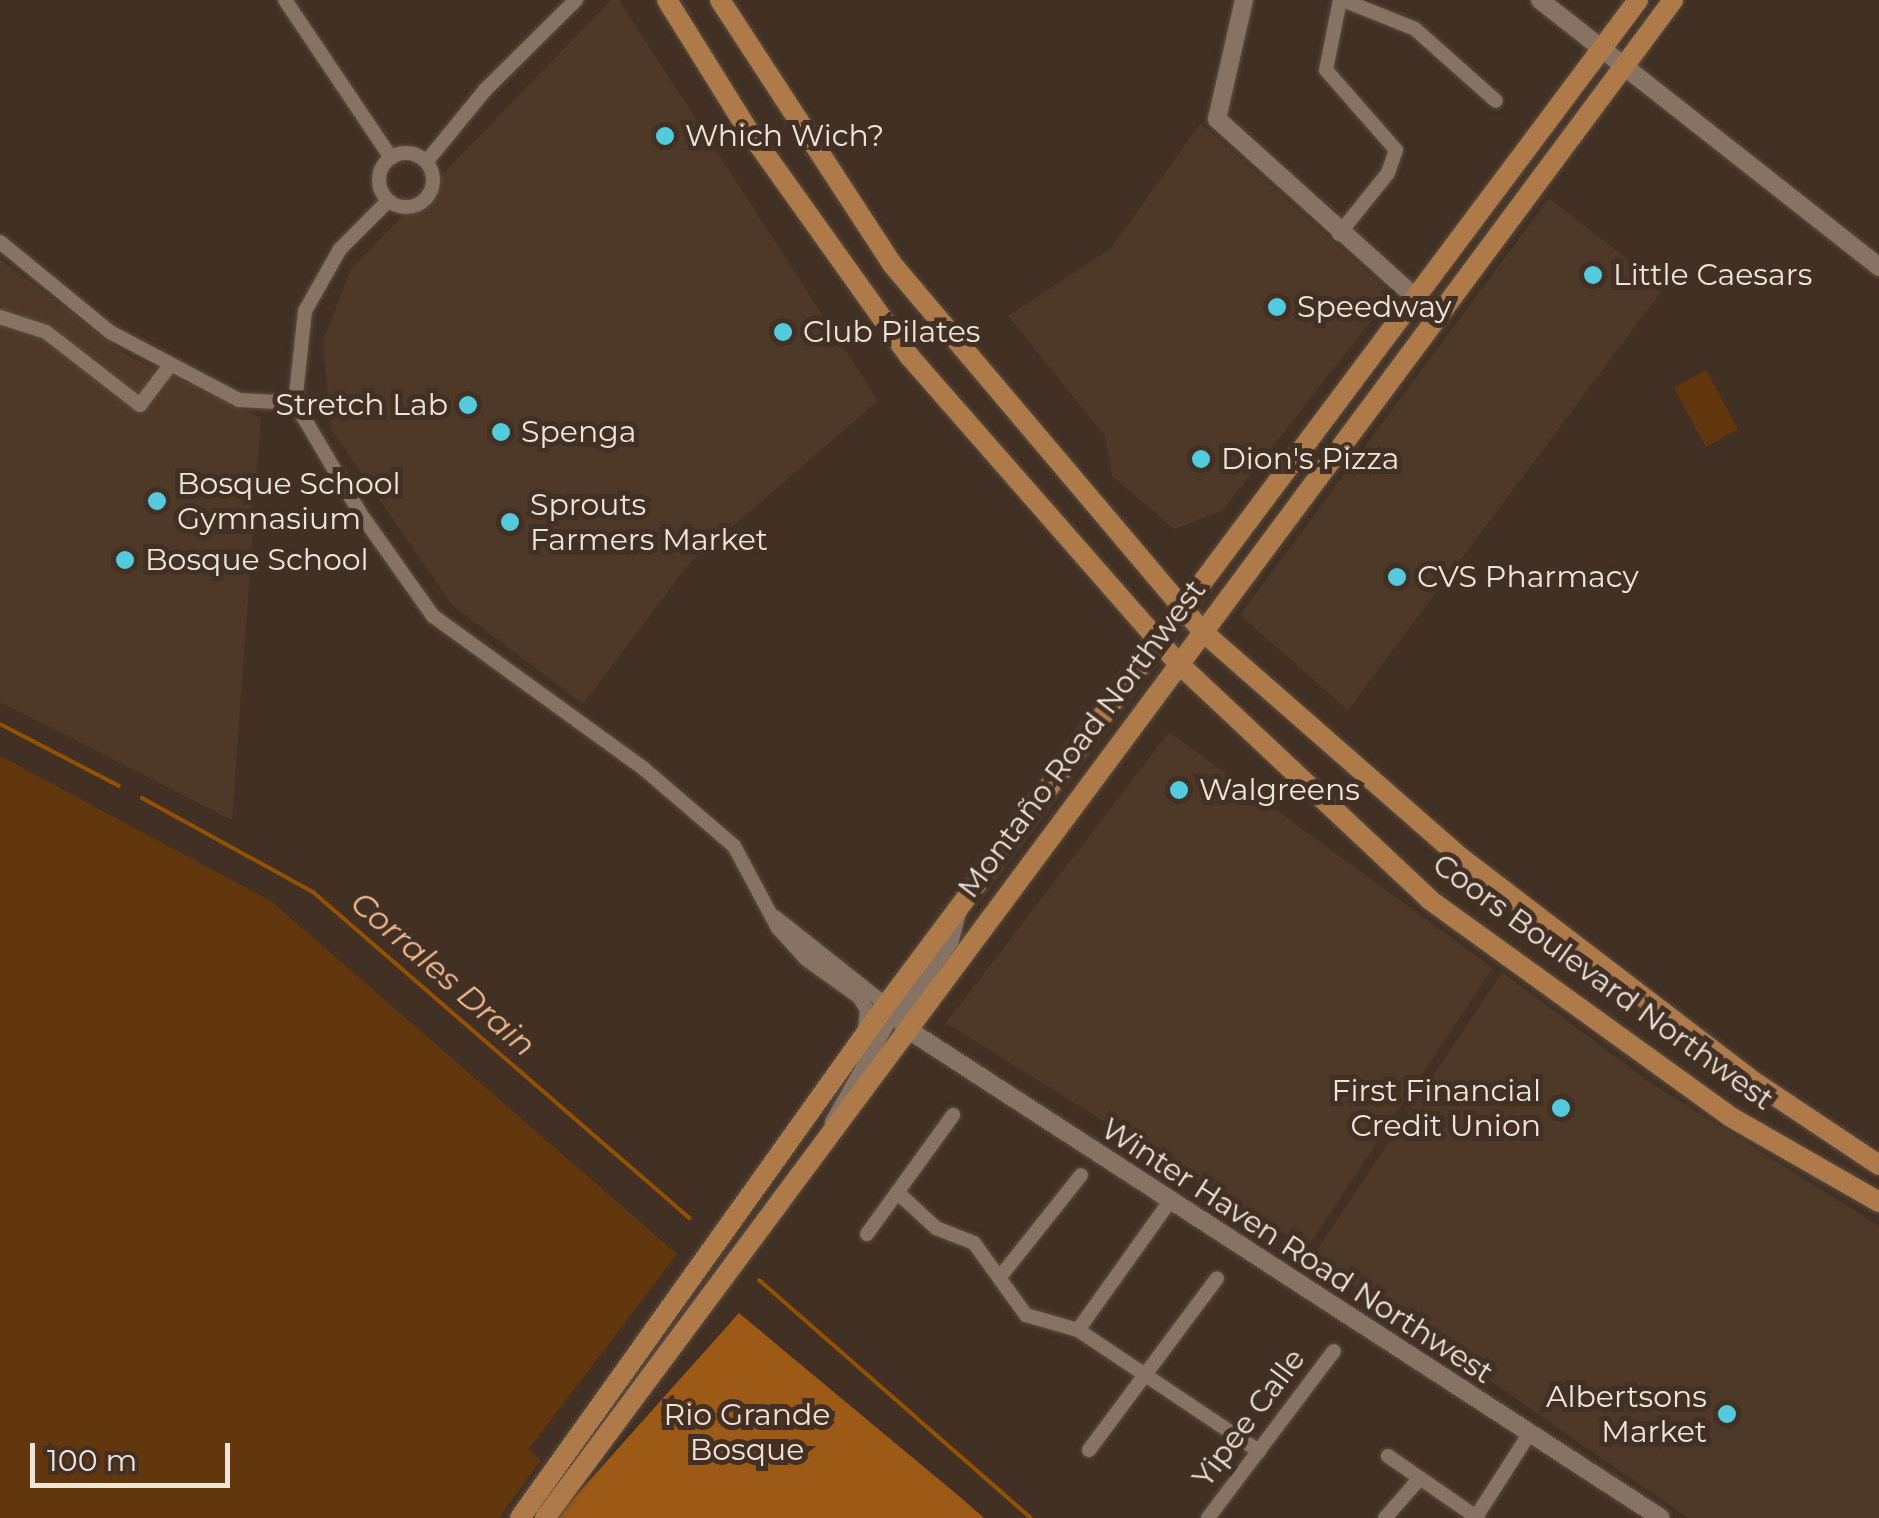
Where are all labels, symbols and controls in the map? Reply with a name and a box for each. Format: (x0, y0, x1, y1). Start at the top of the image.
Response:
place label: Which Wich? (685, 118, 884, 154)
marker: Which Wich? (654, 125, 676, 147)
place label: Little Caesars (1613, 257, 1812, 293)
marker: Little Caesars (1582, 264, 1604, 286)
place label: Speedway (1297, 289, 1452, 325)
marker: Speedway (1266, 296, 1288, 318)
place label: Club Pilates (803, 314, 980, 350)
marker: Club Pilates (772, 321, 794, 343)
place label: Stretch Lab (275, 387, 448, 423)
marker: Stretch Lab (457, 394, 479, 416)
place label: Spenga (521, 414, 636, 450)
marker: Spenga (490, 421, 512, 443)
place label: Dion's Pizza (1221, 441, 1399, 477)
marker: Dion's Pizza (1190, 448, 1212, 470)
place label: Bosque School Gymnasium (177, 466, 401, 536)
place label: Sprouts Farmers Market (530, 487, 768, 558)
marker: Bosque School Gymnasium (146, 490, 168, 512)
marker: Sprouts Farmers Market (499, 511, 521, 533)
place label: Bosque School (145, 542, 369, 578)
marker: Bosque School (114, 549, 136, 571)
place label: CVS Pharmacy (1417, 559, 1639, 595)
marker: CVS Pharmacy (1386, 566, 1408, 588)
street label: Montaño Road Northwest (951, 573, 1213, 905)
place label: Walgreens (1199, 772, 1360, 808)
marker: Walgreens (1168, 779, 1190, 801)
street label: Coors Boulevard Northwest (1426, 846, 1780, 1118)
water label: Corrales Drain (343, 883, 543, 1065)
place label: First Financial Credit Union (1331, 1073, 1541, 1144)
marker: First Financial Credit Union (1550, 1097, 1572, 1119)
street label: Winter Haven Road Northwest (1094, 1111, 1500, 1391)
street label: Yipee Calle (1185, 1342, 1313, 1494)
place label: Albertsons Market (1546, 1379, 1707, 1450)
park label: Rio Grande Bosque (664, 1397, 830, 1468)
marker: Albertsons Market (1716, 1403, 1738, 1425)
scale bar (35, 1423, 235, 1485)
text: 100 m (47, 1442, 137, 1479)

